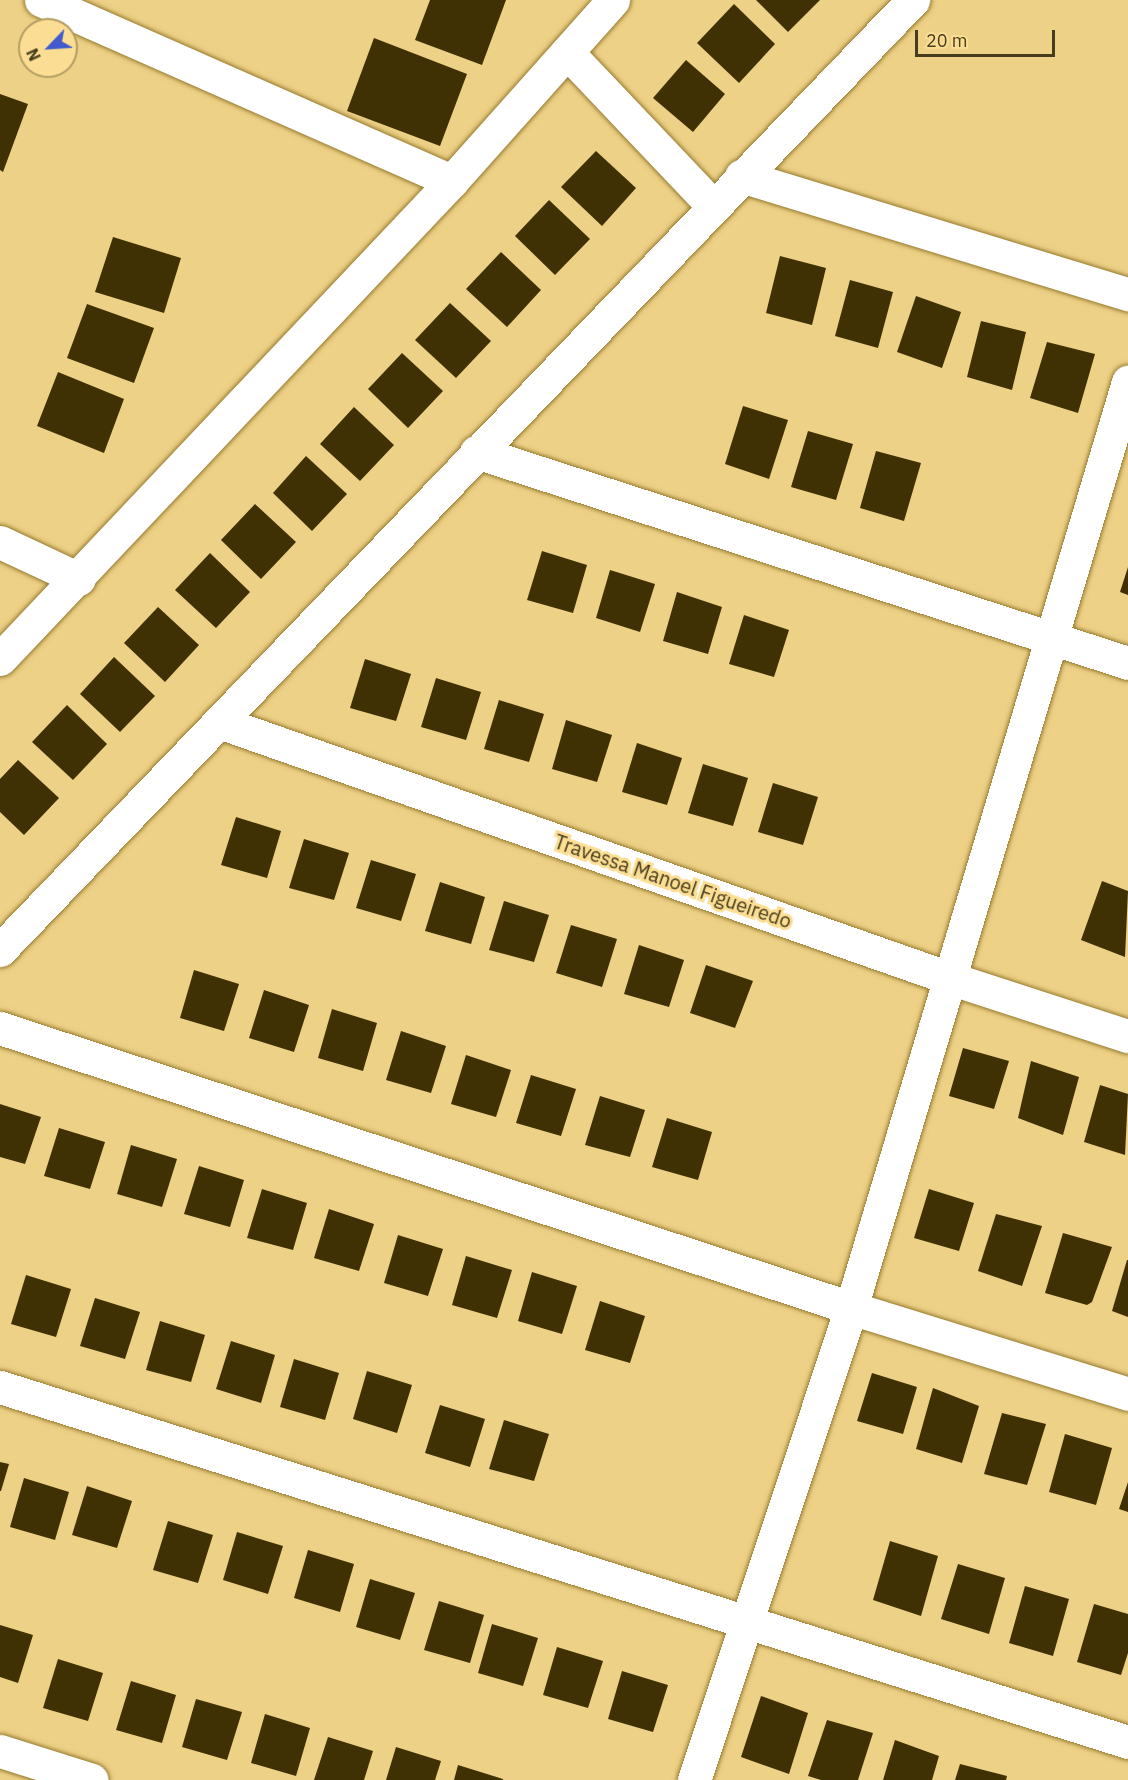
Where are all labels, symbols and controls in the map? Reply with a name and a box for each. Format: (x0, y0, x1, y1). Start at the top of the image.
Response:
north arrow (18, 18, 78, 78)
scale bar (918, 18, 1058, 56)
text: 20 m (926, 29, 968, 52)
text: N (22, 45, 45, 64)
street label: Travessa Manoel Figueiredo (551, 829, 795, 933)

